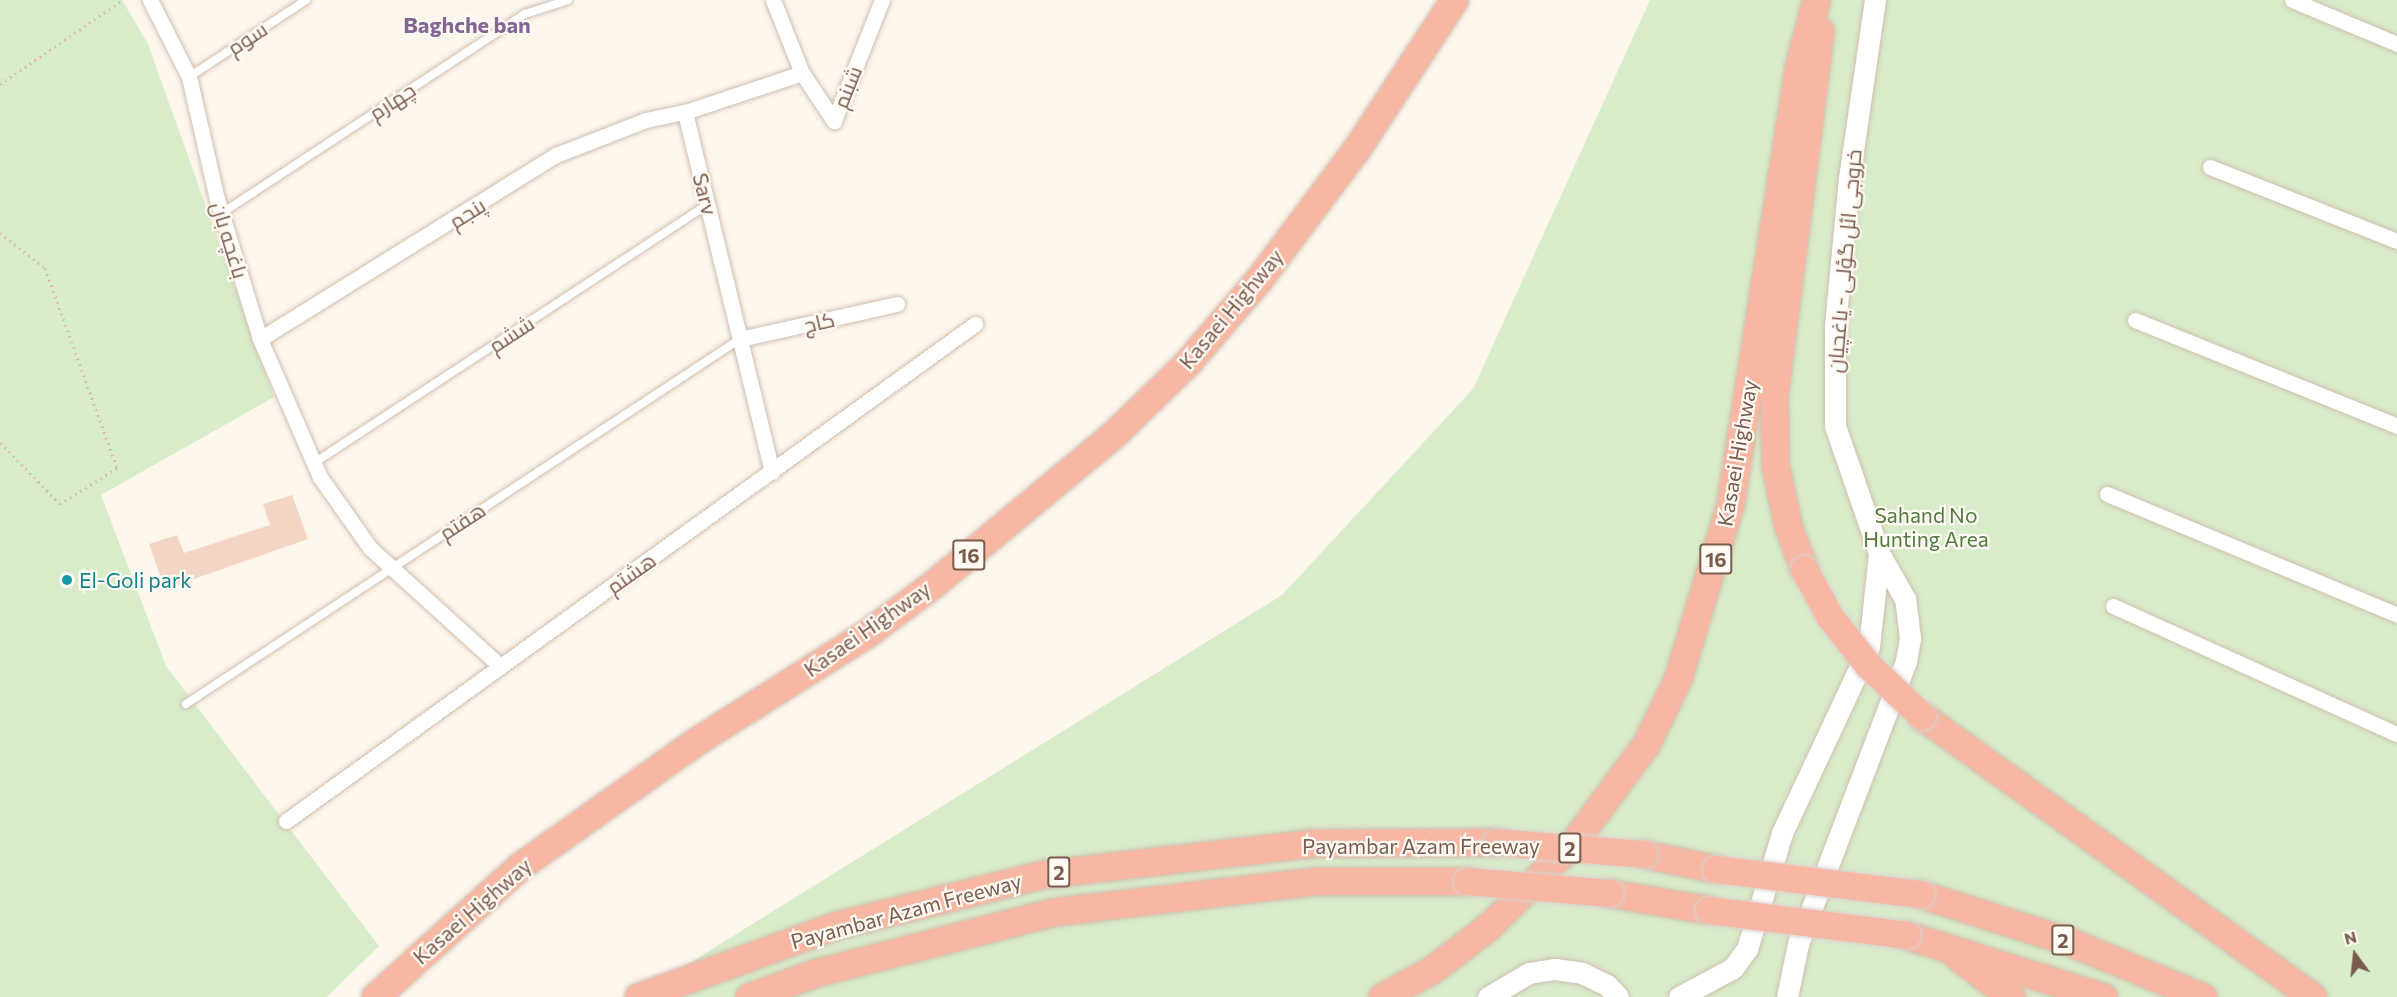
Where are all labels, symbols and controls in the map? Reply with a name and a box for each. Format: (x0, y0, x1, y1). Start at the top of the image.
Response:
district label: Baghche ban (403, 12, 531, 38)
street label: سوم (222, 16, 272, 60)
street label: شبنم (827, 62, 867, 112)
street label: چهارم (364, 77, 420, 125)
street label: خروجی ائل گؤلی - یاغچیان (1822, 148, 1866, 374)
street label: Sarv (688, 170, 722, 218)
street label: پنجم (444, 192, 490, 234)
street label: باغچه بان (206, 199, 254, 281)
street label: Kasaei Highway (1174, 244, 1288, 374)
street label: کاج (801, 306, 837, 338)
street label: ششم (483, 310, 539, 358)
street label: Kasaei Highway (1712, 378, 1762, 528)
street label: هفتم (434, 497, 490, 545)
park label: Sahand No Hunting Area (1863, 502, 1989, 552)
road number: 16 (951, 538, 987, 572)
road number: 16 (1698, 542, 1734, 576)
street label: هشتم (601, 547, 661, 599)
place label: El-Goli park (79, 567, 192, 593)
marker: El-Goli park (60, 573, 74, 587)
street label: Kasaei Highway (799, 576, 935, 682)
road number: 2 (1558, 831, 1582, 865)
street label: Payambar Azam Freeway (1302, 833, 1540, 859)
street label: Kasaei Highway (408, 853, 536, 969)
road number: 2 (1047, 855, 1071, 889)
street label: Payambar Azam Freeway (788, 868, 1024, 954)
road number: 2 (2051, 923, 2075, 957)
north arrow (2325, 925, 2385, 985)
text: N (2342, 926, 2358, 948)

